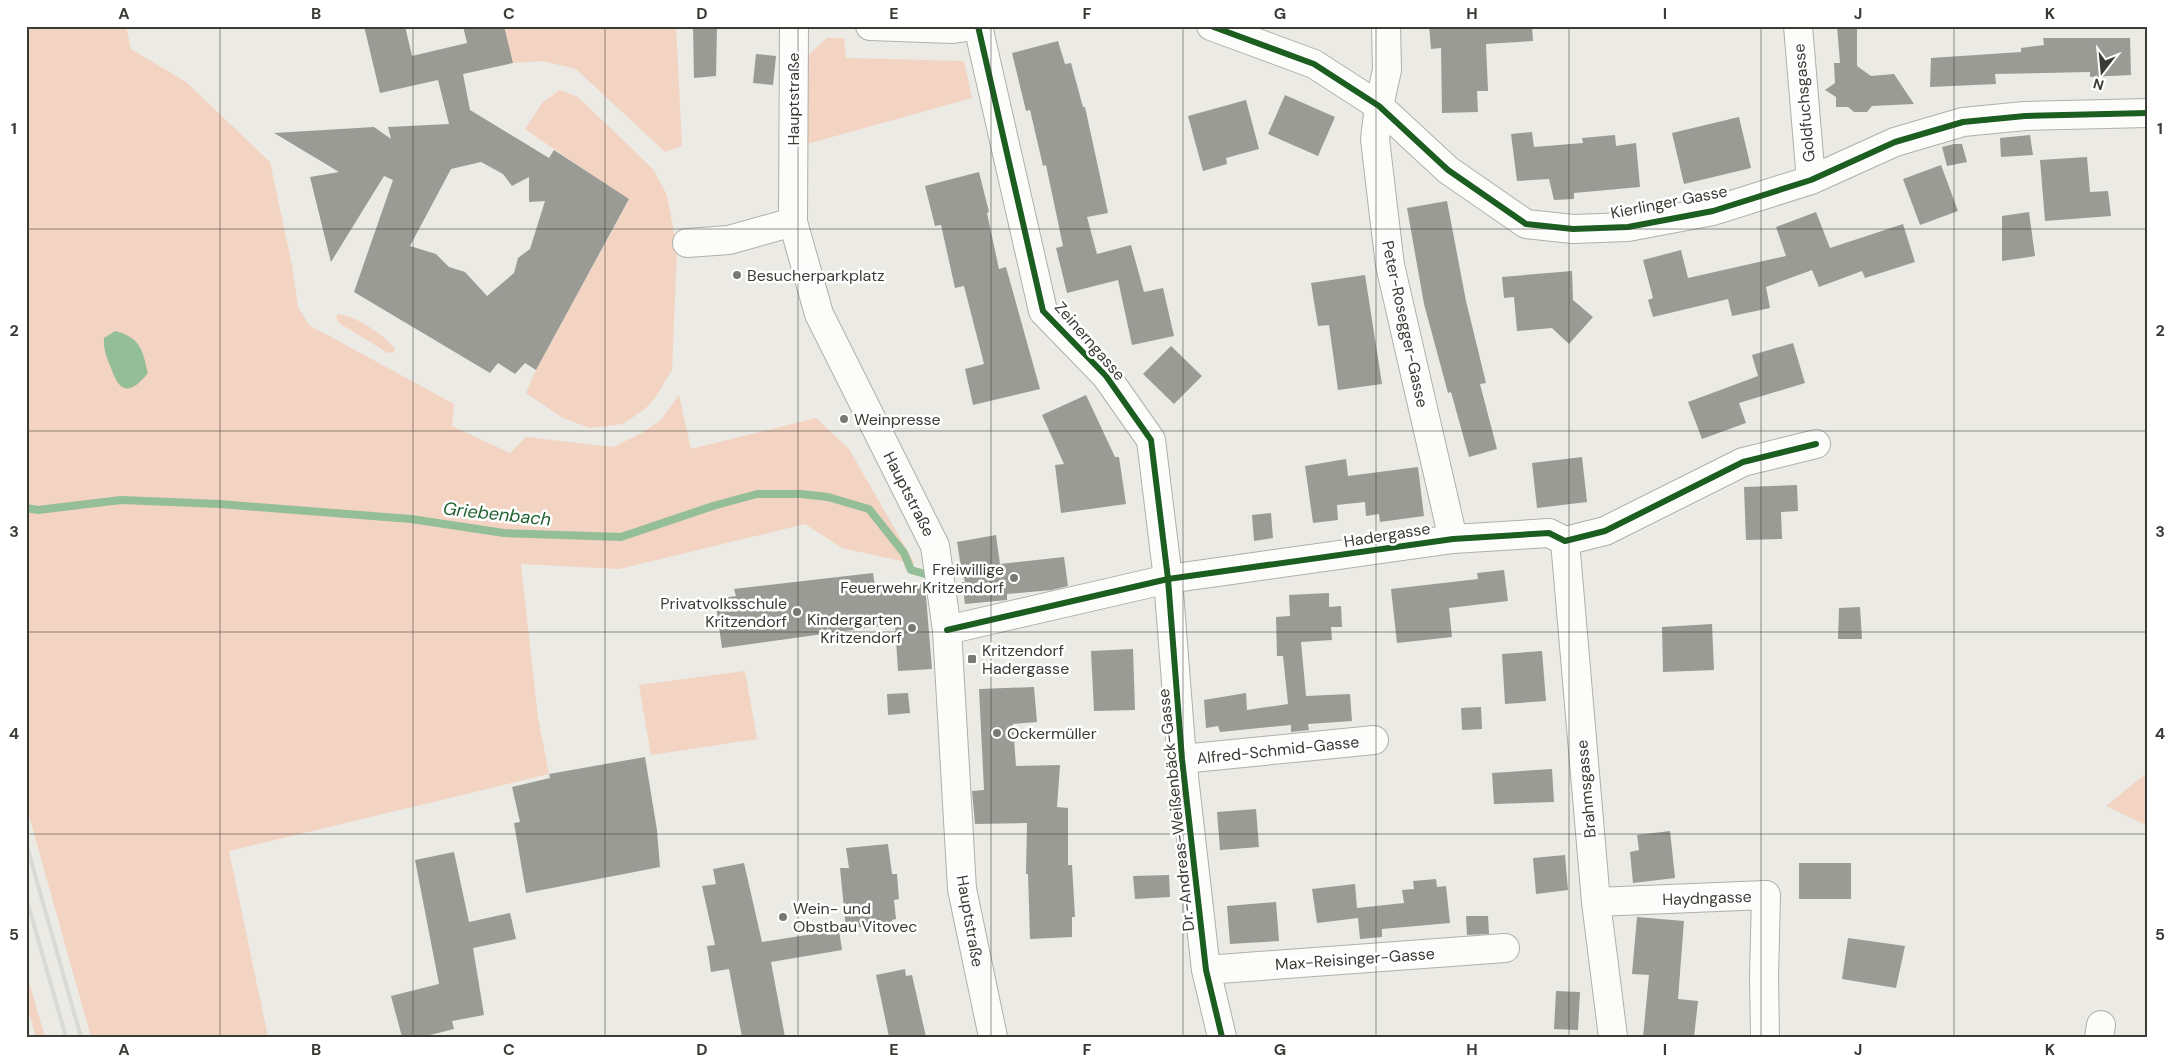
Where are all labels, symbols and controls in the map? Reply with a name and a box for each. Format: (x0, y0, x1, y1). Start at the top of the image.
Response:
text: A (118, 3, 130, 24)
text: B (311, 3, 321, 24)
text: C (503, 3, 515, 24)
text: D (696, 3, 708, 24)
text: E (889, 3, 899, 24)
text: F (1083, 3, 1092, 24)
text: G (1274, 3, 1286, 24)
text: H (1466, 3, 1478, 24)
text: I (1663, 3, 1667, 24)
text: J (1854, 3, 1862, 24)
text: K (2045, 3, 2056, 24)
street label: Goldfuchsgasse (1788, 43, 1820, 163)
north arrow (2076, 48, 2126, 98)
street label: Hauptstraße (783, 53, 804, 145)
text: N (2091, 74, 2106, 95)
text: 1 (11, 118, 17, 139)
text: 1 (2157, 118, 2163, 139)
street label: Kierlinger Gasse (1609, 180, 1729, 224)
street label: Peter-Rosegger-Gasse (1377, 239, 1433, 409)
place label: Besucherparkplatz (747, 265, 885, 286)
marker: Besucherparkplatz (731, 269, 743, 281)
street label: Zeinerngasse (1050, 297, 1130, 385)
text: 2 (9, 320, 19, 341)
text: 2 (2155, 320, 2165, 341)
place label: Weinpresse (854, 409, 941, 430)
marker: Weinpresse (838, 413, 850, 425)
street label: Hauptstraße (879, 448, 939, 540)
water label: Griebenbach (442, 496, 552, 532)
street label: Hadergasse (1342, 518, 1432, 552)
text: 3 (9, 521, 19, 542)
text: 3 (2155, 521, 2165, 542)
place label: Freiwillige Feuerwehr Kritzendorf (840, 559, 1004, 598)
marker: Freiwillige Feuerwehr Kritzendorf (1008, 572, 1020, 584)
place label: Privatvolksschule Kritzendorf (660, 593, 787, 632)
marker: Privatvolksschule Kritzendorf (791, 606, 803, 618)
place label: Kindergarten Kritzendorf (807, 609, 902, 648)
marker: Kindergarten Kritzendorf (906, 622, 918, 634)
place label: Kritzendorf Hadergasse (982, 640, 1069, 679)
marker: Kritzendorf Hadergasse (966, 653, 978, 665)
street label: Dr.-Andreas-Weißenbäck-Gasse (1153, 688, 1199, 932)
text: 4 (9, 723, 19, 744)
place label: Ockermüller (1007, 723, 1097, 744)
text: 4 (2155, 723, 2165, 744)
marker: Ockermüller (991, 727, 1003, 739)
street label: Alfred-Schmid-Gasse (1196, 731, 1360, 769)
street label: Brahmsgasse (1571, 739, 1601, 839)
street label: Hauptstraße (952, 873, 988, 969)
street label: Haydngasse (1662, 886, 1752, 910)
place label: Wein- und Obstbau Vitovec (793, 898, 917, 937)
marker: Wein- und Obstbau Vitovec (777, 911, 789, 923)
text: 5 (9, 924, 19, 945)
text: 5 (2155, 924, 2165, 945)
street label: Max-Reisinger-Gasse (1274, 943, 1436, 975)
text: A (118, 1039, 130, 1060)
text: B (311, 1039, 321, 1060)
text: C (503, 1039, 515, 1060)
text: D (696, 1039, 708, 1060)
text: E (889, 1039, 899, 1060)
text: F (1083, 1039, 1092, 1060)
text: G (1274, 1039, 1286, 1060)
text: H (1466, 1039, 1478, 1060)
text: I (1663, 1039, 1667, 1060)
text: J (1854, 1039, 1862, 1060)
text: K (2045, 1039, 2056, 1060)

